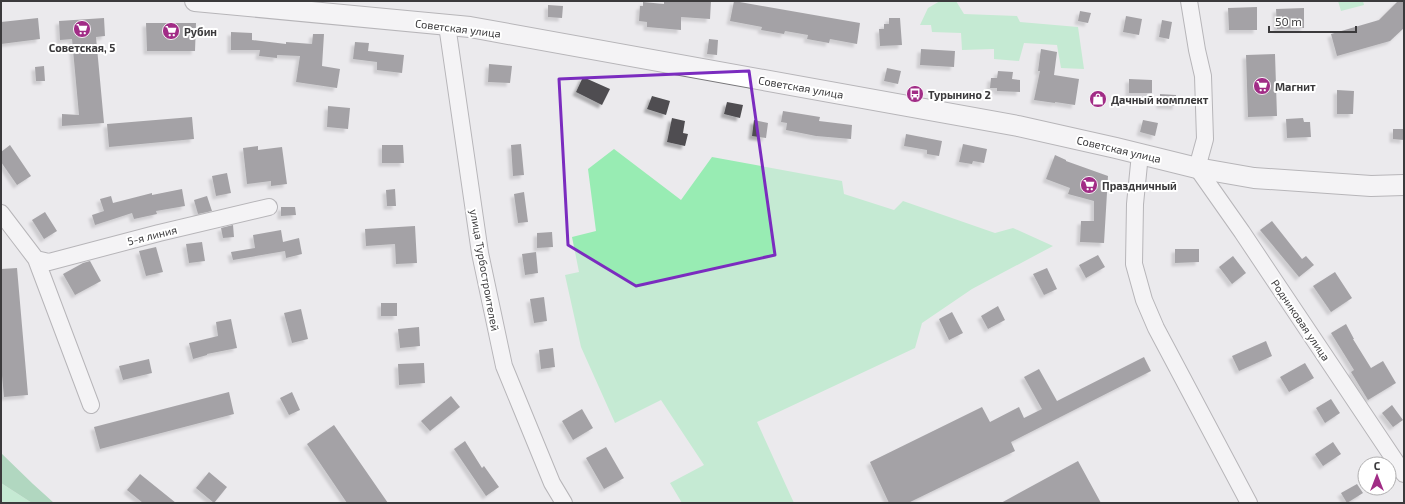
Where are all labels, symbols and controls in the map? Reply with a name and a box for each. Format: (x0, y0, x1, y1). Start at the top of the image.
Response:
scale bar (1269, 8, 1356, 34)
text: 50 m (1275, 14, 1302, 28)
street label: Советская улица (414, 16, 502, 41)
supermarket icon: Советская, 5 (72, 19, 92, 39)
supermarket icon: Рубин (161, 21, 181, 41)
place label: Рубин (184, 25, 217, 38)
place label: Советская, 5 (49, 41, 115, 54)
street label: Советская улица (757, 73, 845, 102)
supermarket icon: Магнит (1252, 76, 1272, 96)
place label: Магнит (1275, 80, 1316, 93)
bus stop icon: Турынино 2 (905, 84, 925, 104)
place label: Турынино 2 (928, 88, 991, 101)
shop icon: Дачный комплект (1088, 89, 1108, 109)
place label: Дачный комплект (1111, 93, 1209, 106)
street label: Советская улица (1075, 133, 1162, 166)
supermarket icon: Праздничный (1079, 175, 1099, 195)
place label: Праздничный (1102, 179, 1177, 192)
street label: улица Турбостроителей (467, 208, 502, 332)
street label: 5-я линия (126, 223, 178, 247)
street label: Родниковая улица (1268, 277, 1333, 364)
north arrow (1357, 456, 1397, 496)
text: С (1374, 459, 1381, 472)

